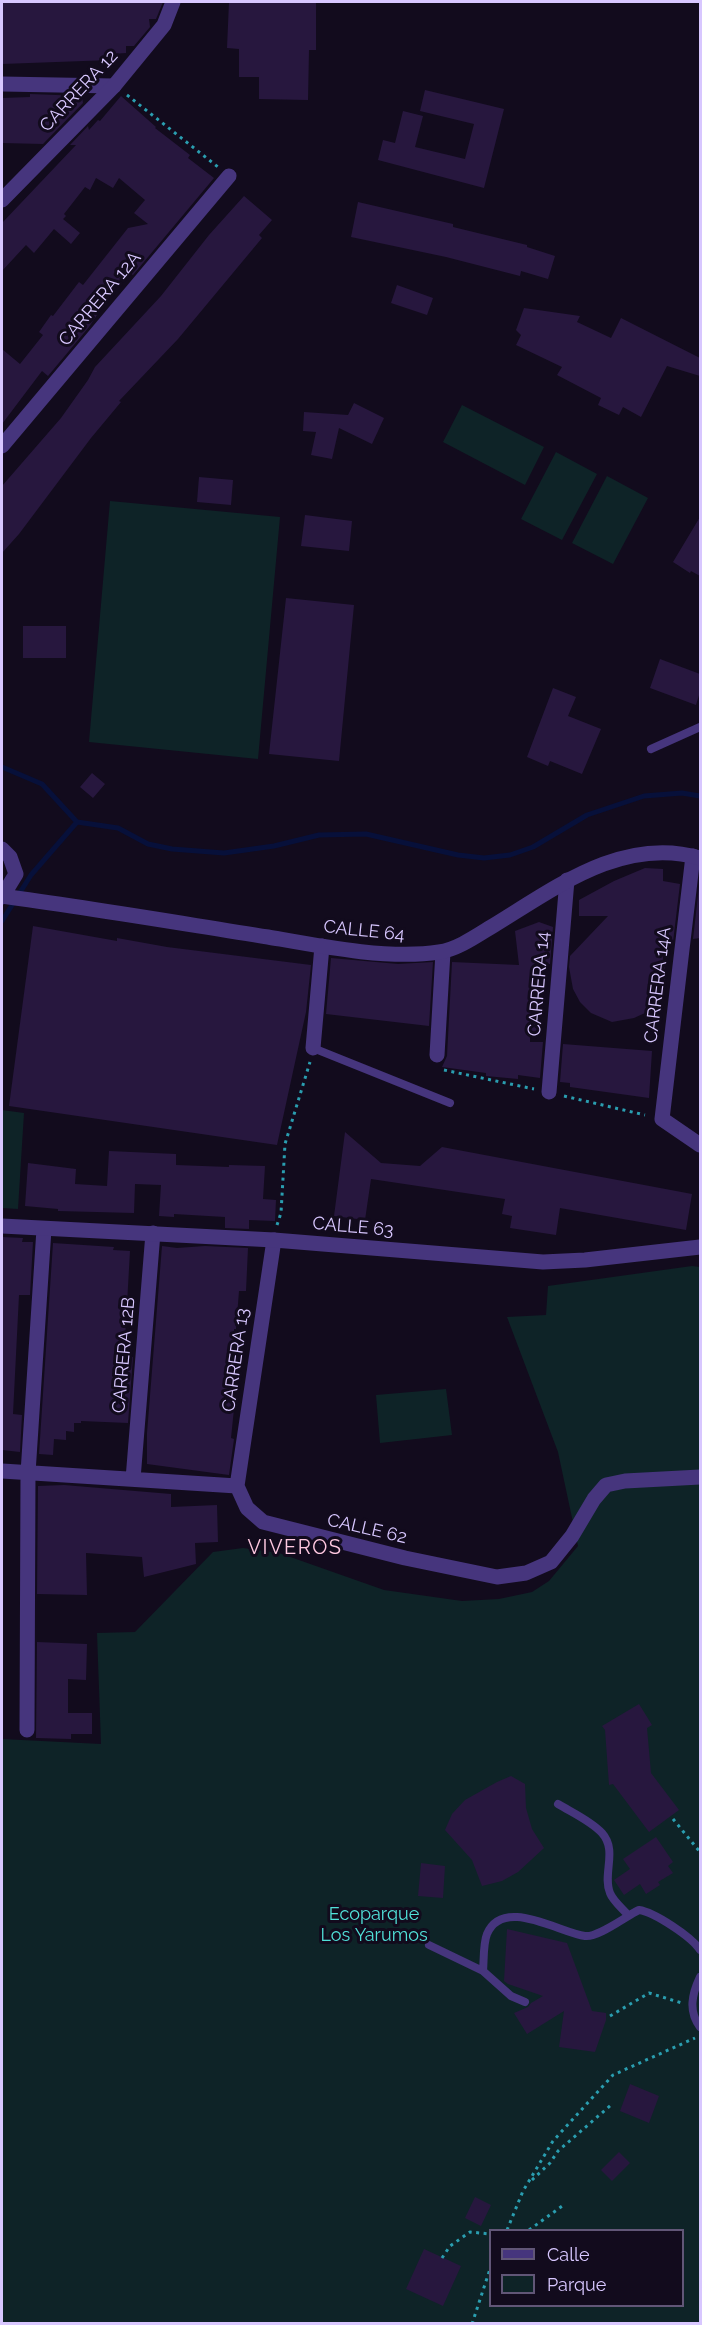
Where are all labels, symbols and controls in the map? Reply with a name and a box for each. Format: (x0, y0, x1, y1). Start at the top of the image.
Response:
street label: CARRERA 12 (36, 45, 122, 137)
street label: CARRERA 12A (54, 247, 146, 351)
street label: CALLE 64 (322, 916, 406, 946)
street label: CARRERA 14A (640, 926, 676, 1044)
street label: CARRERA 14 (524, 931, 554, 1037)
street label: CALLE 63 (312, 1213, 394, 1241)
street label: CARRERA 12B (108, 1296, 140, 1414)
street label: CARRERA 13 (218, 1307, 254, 1413)
street label: CALLE 62 (325, 1509, 409, 1549)
district label: VIVEROS (247, 1536, 343, 1560)
park label: Ecoparque Los Yarumos (320, 1904, 428, 1946)
legend (489, 2229, 684, 2307)
text: Calle (547, 2244, 590, 2265)
text: Parque (547, 2274, 606, 2295)

